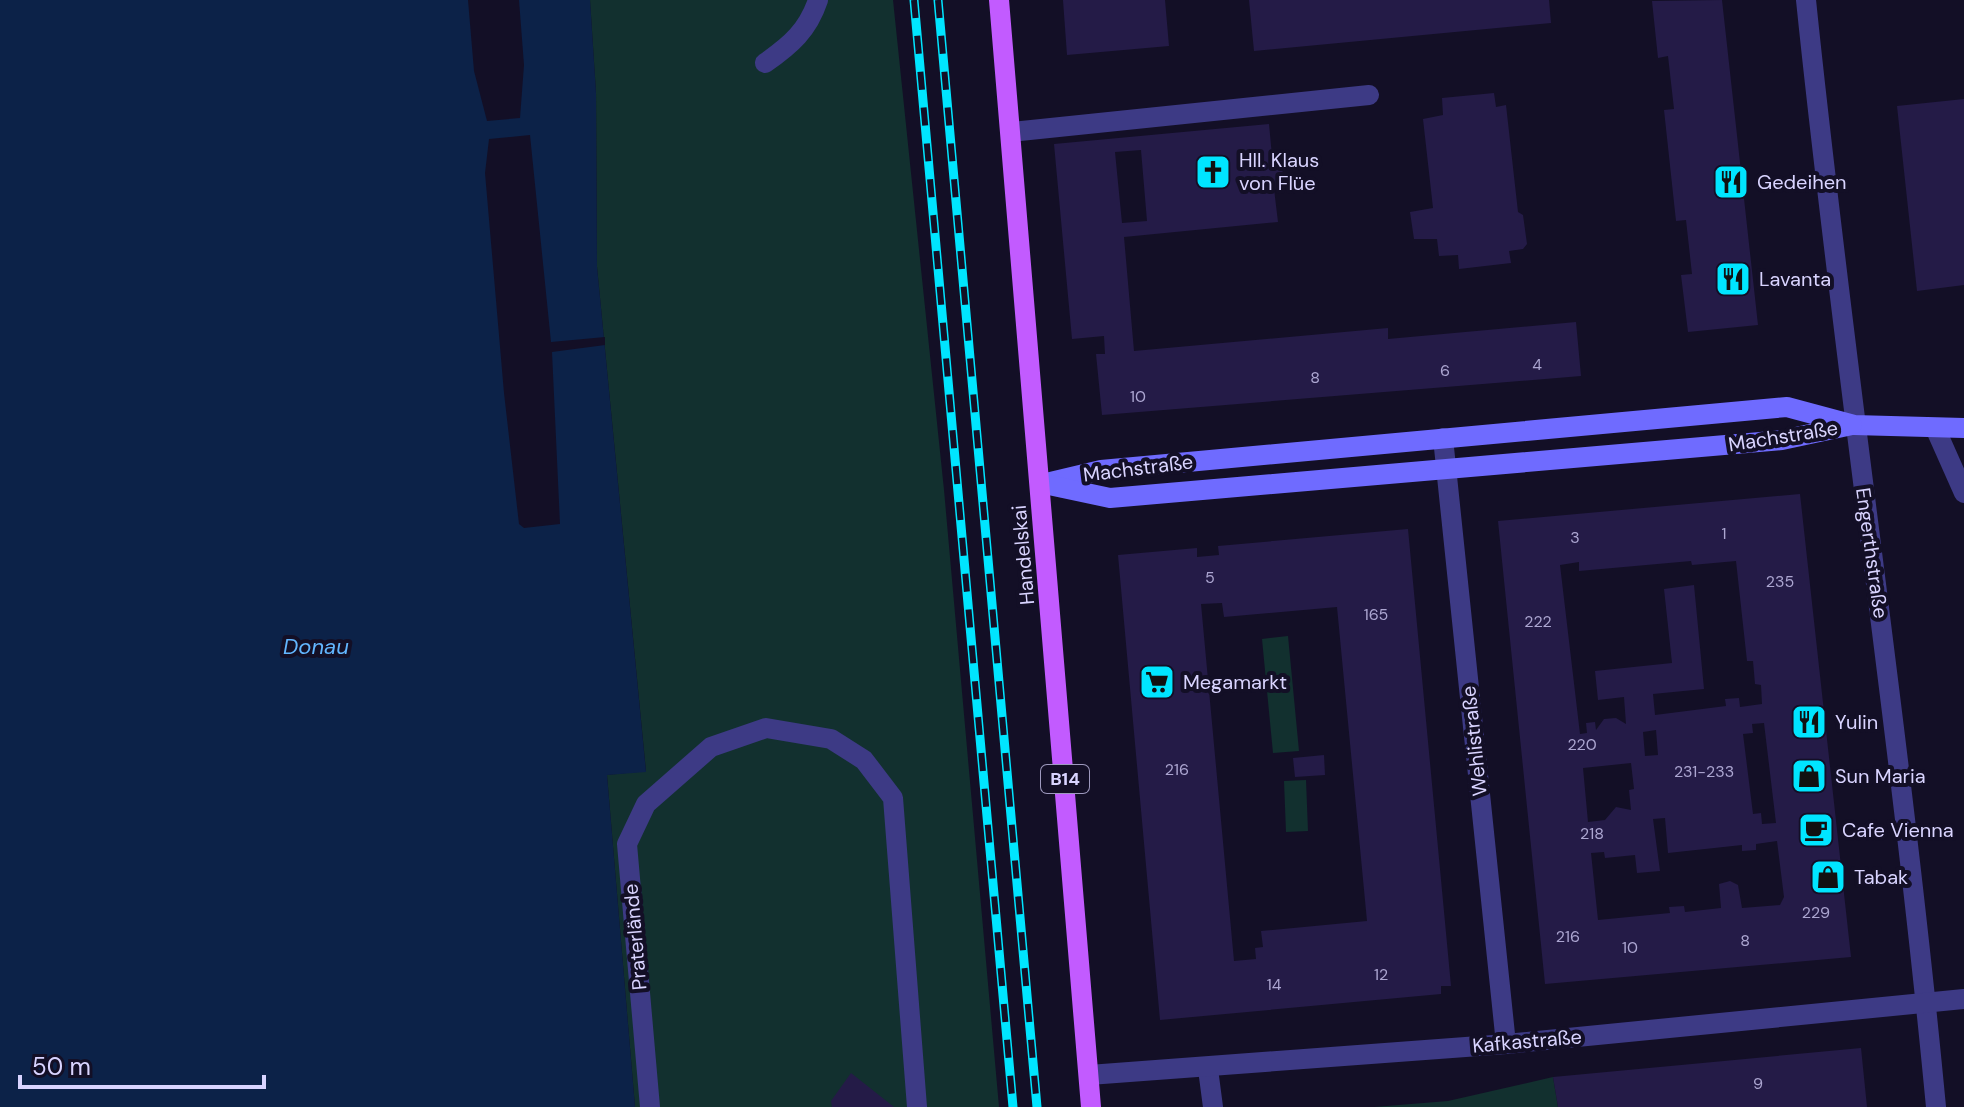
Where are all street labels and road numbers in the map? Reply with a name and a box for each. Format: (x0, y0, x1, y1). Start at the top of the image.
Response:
street label: Machstraße (1726, 415, 1840, 457)
street label: Machstraße (1081, 448, 1195, 488)
street label: Engerthstraße (1850, 486, 1894, 620)
street label: Handelskai (1006, 504, 1040, 606)
street label: Wehlistraße (1455, 685, 1493, 797)
road number: B14 (1041, 765, 1089, 793)
street label: Praterlände (617, 883, 653, 991)
street label: Kafkastraße (1471, 1023, 1583, 1059)

